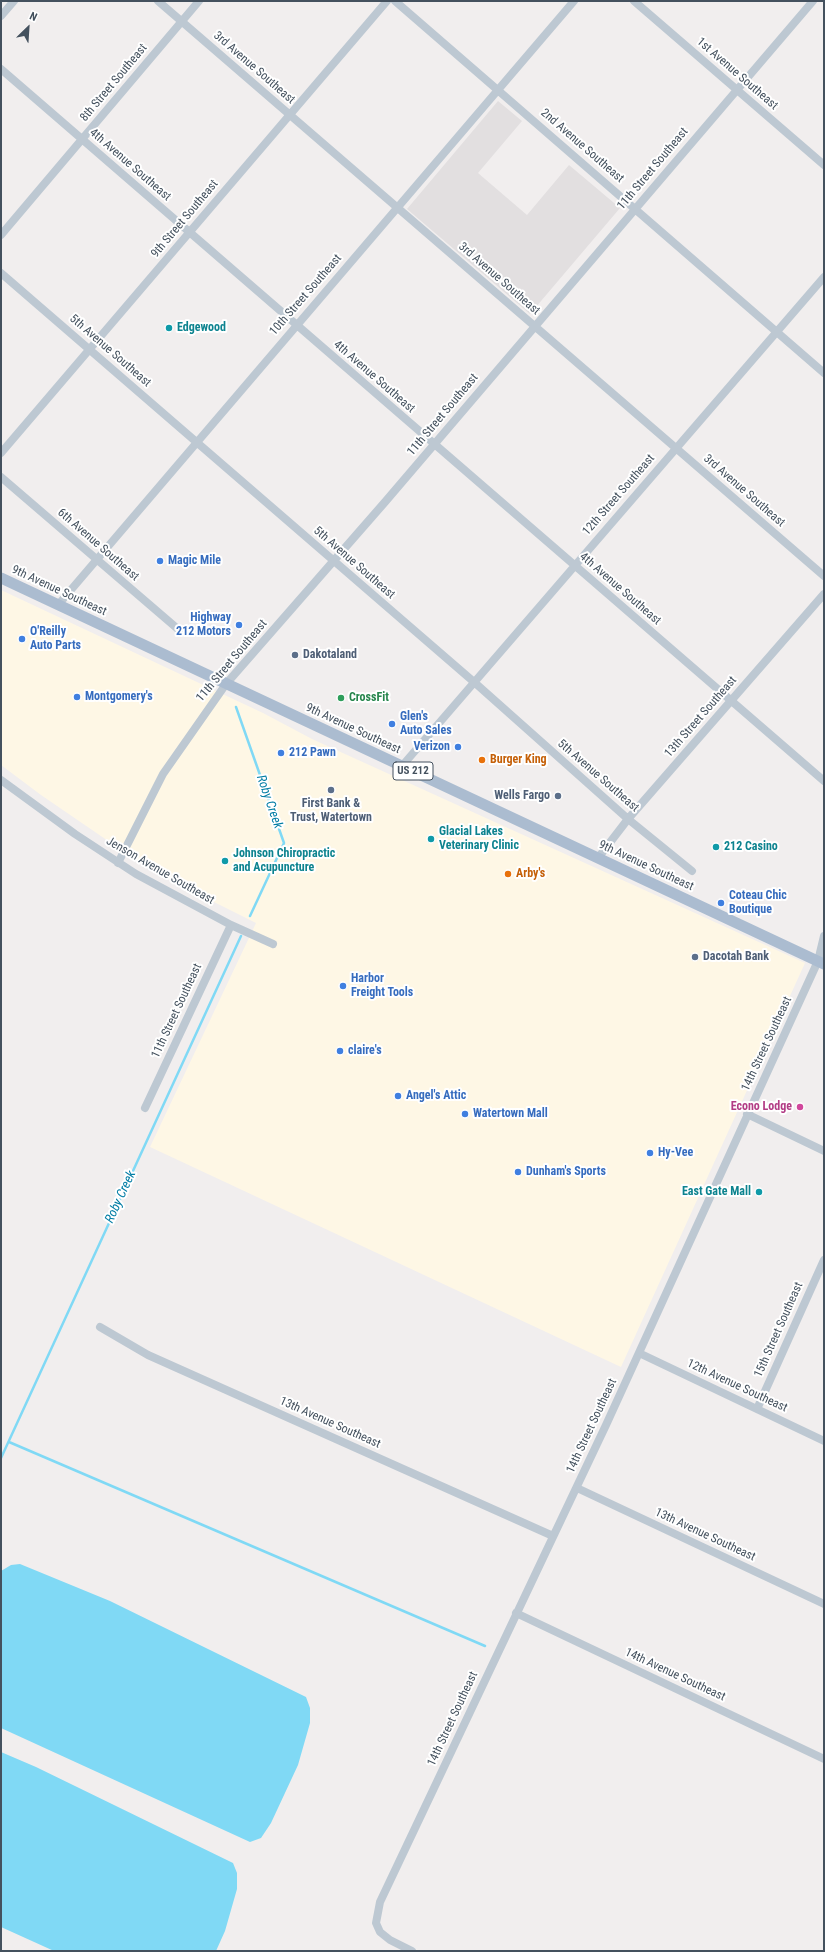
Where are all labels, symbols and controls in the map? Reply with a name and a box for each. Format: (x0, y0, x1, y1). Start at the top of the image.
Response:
north arrow (8, 8, 48, 48)
text: N (27, 9, 39, 24)
street label: 3rd Avenue Southeast (210, 29, 298, 107)
street label: 1st Avenue Southeast (693, 35, 781, 113)
street label: 8th Street Southeast (77, 41, 151, 125)
street label: 2nd Avenue Southeast (537, 106, 627, 186)
street label: 11th Street Southeast (615, 125, 691, 213)
street label: 4th Avenue Southeast (86, 126, 174, 204)
street label: 9th Street Southeast (148, 177, 222, 261)
street label: 3rd Avenue Southeast (455, 240, 543, 318)
street label: 10th Street Southeast (267, 252, 345, 338)
street label: 5th Avenue Southeast (66, 312, 154, 390)
place label: Edgewood (177, 321, 226, 335)
marker: Edgewood (164, 323, 174, 333)
street label: 4th Avenue Southeast (330, 338, 418, 416)
street label: 11th Street Southeast (405, 371, 481, 459)
street label: 12th Street Southeast (580, 452, 658, 538)
street label: 3rd Avenue Southeast (700, 452, 788, 530)
street label: 6th Avenue Southeast (54, 506, 142, 584)
street label: 5th Avenue Southeast (310, 524, 398, 602)
street label: 4th Avenue Southeast (576, 550, 664, 628)
place label: Magic Mile (168, 554, 221, 568)
marker: Magic Mile (155, 556, 165, 566)
street label: 9th Avenue Southeast (9, 563, 109, 619)
place label: Highway 212 Motors (176, 611, 231, 639)
street label: 11th Street Southeast (194, 617, 270, 705)
marker: Highway 212 Motors (234, 620, 244, 630)
place label: O'Reilly Auto Parts (30, 625, 81, 653)
marker: O'Reilly Auto Parts (17, 634, 27, 644)
place label: Dakotaland (303, 648, 357, 662)
marker: Dakotaland (290, 650, 300, 660)
street label: 13th Street Southeast (662, 674, 740, 760)
place label: Montgomery's (85, 690, 153, 704)
place label: CrossFit (349, 691, 389, 705)
marker: Montgomery's (72, 692, 82, 702)
marker: CrossFit (336, 693, 346, 703)
street label: 9th Avenue Southeast (303, 701, 403, 757)
place label: Glen's Auto Sales (400, 710, 452, 738)
marker: Glen's Auto Sales (387, 719, 397, 729)
street label: 5th Avenue Southeast (554, 737, 642, 815)
place label: Verizon (413, 740, 450, 754)
marker: Verizon (453, 742, 463, 752)
place label: 212 Pawn (289, 746, 336, 760)
marker: 212 Pawn (276, 748, 286, 758)
place label: Burger King (490, 753, 547, 767)
marker: Burger King (477, 755, 487, 765)
road number: US 212 (393, 762, 433, 780)
water label: Roby Creek (253, 773, 285, 831)
marker: First Bank & Trust, Watertown (326, 785, 336, 795)
place label: Wells Fargo (494, 789, 550, 803)
marker: Wells Fargo (553, 791, 563, 801)
place label: First Bank & Trust, Watertown (290, 797, 372, 825)
place label: Glacial Lakes Veterinary Clinic (439, 825, 519, 853)
street label: Jenson Avenue Southeast (103, 834, 217, 908)
marker: Glacial Lakes Veterinary Clinic (426, 834, 436, 844)
street label: 9th Avenue Southeast (596, 838, 696, 894)
place label: 212 Casino (724, 840, 778, 854)
marker: 212 Casino (711, 842, 721, 852)
place label: Johnson Chiropractic and Acupuncture (233, 847, 335, 875)
marker: Johnson Chiropractic and Acupuncture (220, 856, 230, 866)
place label: Arby's (516, 867, 545, 881)
marker: Arby's (503, 869, 513, 879)
place label: Coteau Chic Boutique (729, 889, 787, 917)
marker: Coteau Chic Boutique (716, 898, 726, 908)
place label: Dacotah Bank (703, 950, 769, 964)
marker: Dacotah Bank (690, 952, 700, 962)
street label: 11th Street Southeast (149, 961, 205, 1061)
place label: Harbor Freight Tools (351, 972, 413, 1000)
marker: Harbor Freight Tools (338, 981, 348, 991)
street label: 14th Street Southeast (739, 994, 795, 1094)
place label: claire's (348, 1044, 382, 1058)
marker: claire's (335, 1046, 345, 1056)
place label: Angel's Attic (406, 1089, 466, 1103)
marker: Angel's Attic (393, 1091, 403, 1101)
place label: Econo Lodge (731, 1100, 792, 1114)
marker: Econo Lodge (795, 1102, 805, 1112)
place label: Watertown Mall (473, 1107, 548, 1121)
marker: Watertown Mall (460, 1109, 470, 1119)
place label: Hy-Vee (658, 1146, 693, 1160)
marker: Hy-Vee (645, 1148, 655, 1158)
place label: Dunham's Sports (526, 1165, 606, 1179)
marker: Dunham's Sports (513, 1167, 523, 1177)
water label: Roby Creek (102, 1168, 140, 1226)
place label: East Gate Mall (682, 1185, 751, 1199)
marker: East Gate Mall (754, 1187, 764, 1197)
street label: 15th Street Southeast (752, 1280, 806, 1380)
street label: 12th Avenue Southeast (685, 1356, 789, 1416)
street label: 14th Street Southeast (564, 1376, 620, 1476)
street label: 13th Avenue Southeast (277, 1394, 383, 1452)
street label: 13th Avenue Southeast (653, 1505, 757, 1565)
street label: 14th Avenue Southeast (623, 1645, 727, 1705)
street label: 14th Street Southeast (425, 1669, 481, 1769)

